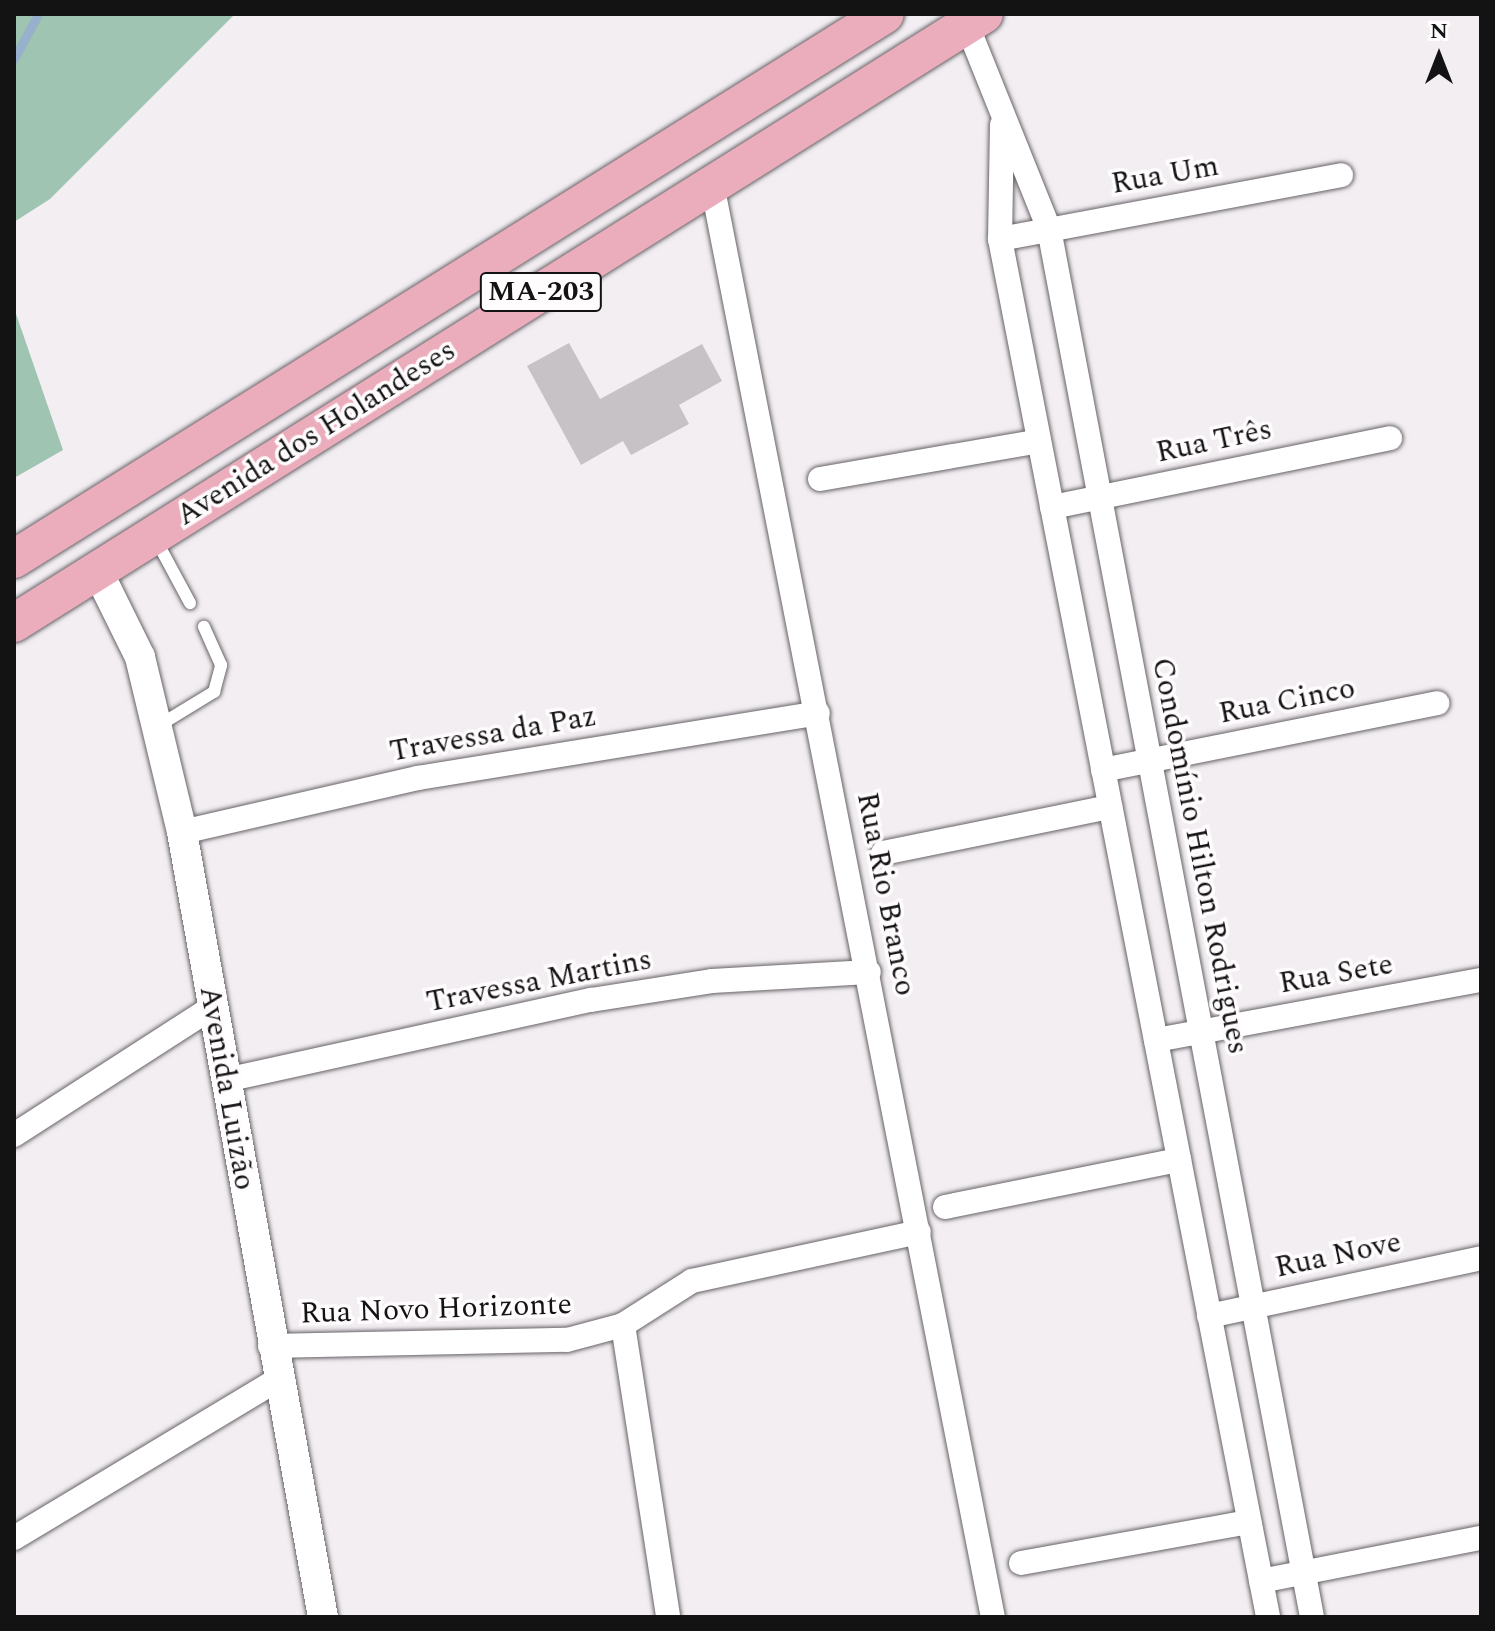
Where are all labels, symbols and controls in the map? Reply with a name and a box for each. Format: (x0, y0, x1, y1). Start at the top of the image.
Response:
text: N (1430, 15, 1448, 48)
north arrow (1399, 16, 1479, 96)
street label: Rua Um (1109, 148, 1221, 202)
road number: MA-203 (479, 268, 603, 316)
street label: Avenida dos Holandeses (170, 332, 462, 534)
street label: Rua Três (1153, 411, 1275, 471)
street label: Condomínio Hilton Rodrigues (1144, 655, 1256, 1057)
street label: Rua Cinco (1216, 670, 1358, 732)
street label: Travessa da Paz (387, 698, 599, 770)
street label: Rua Rio Branco (849, 789, 923, 999)
street label: Travessa Martins (423, 942, 655, 1020)
street label: Rua Sete (1276, 946, 1396, 1002)
street label: Avenida Luizão (191, 983, 263, 1193)
street label: Rua Nove (1272, 1224, 1404, 1286)
street label: Rua Novo Horizonte (300, 1286, 572, 1332)

